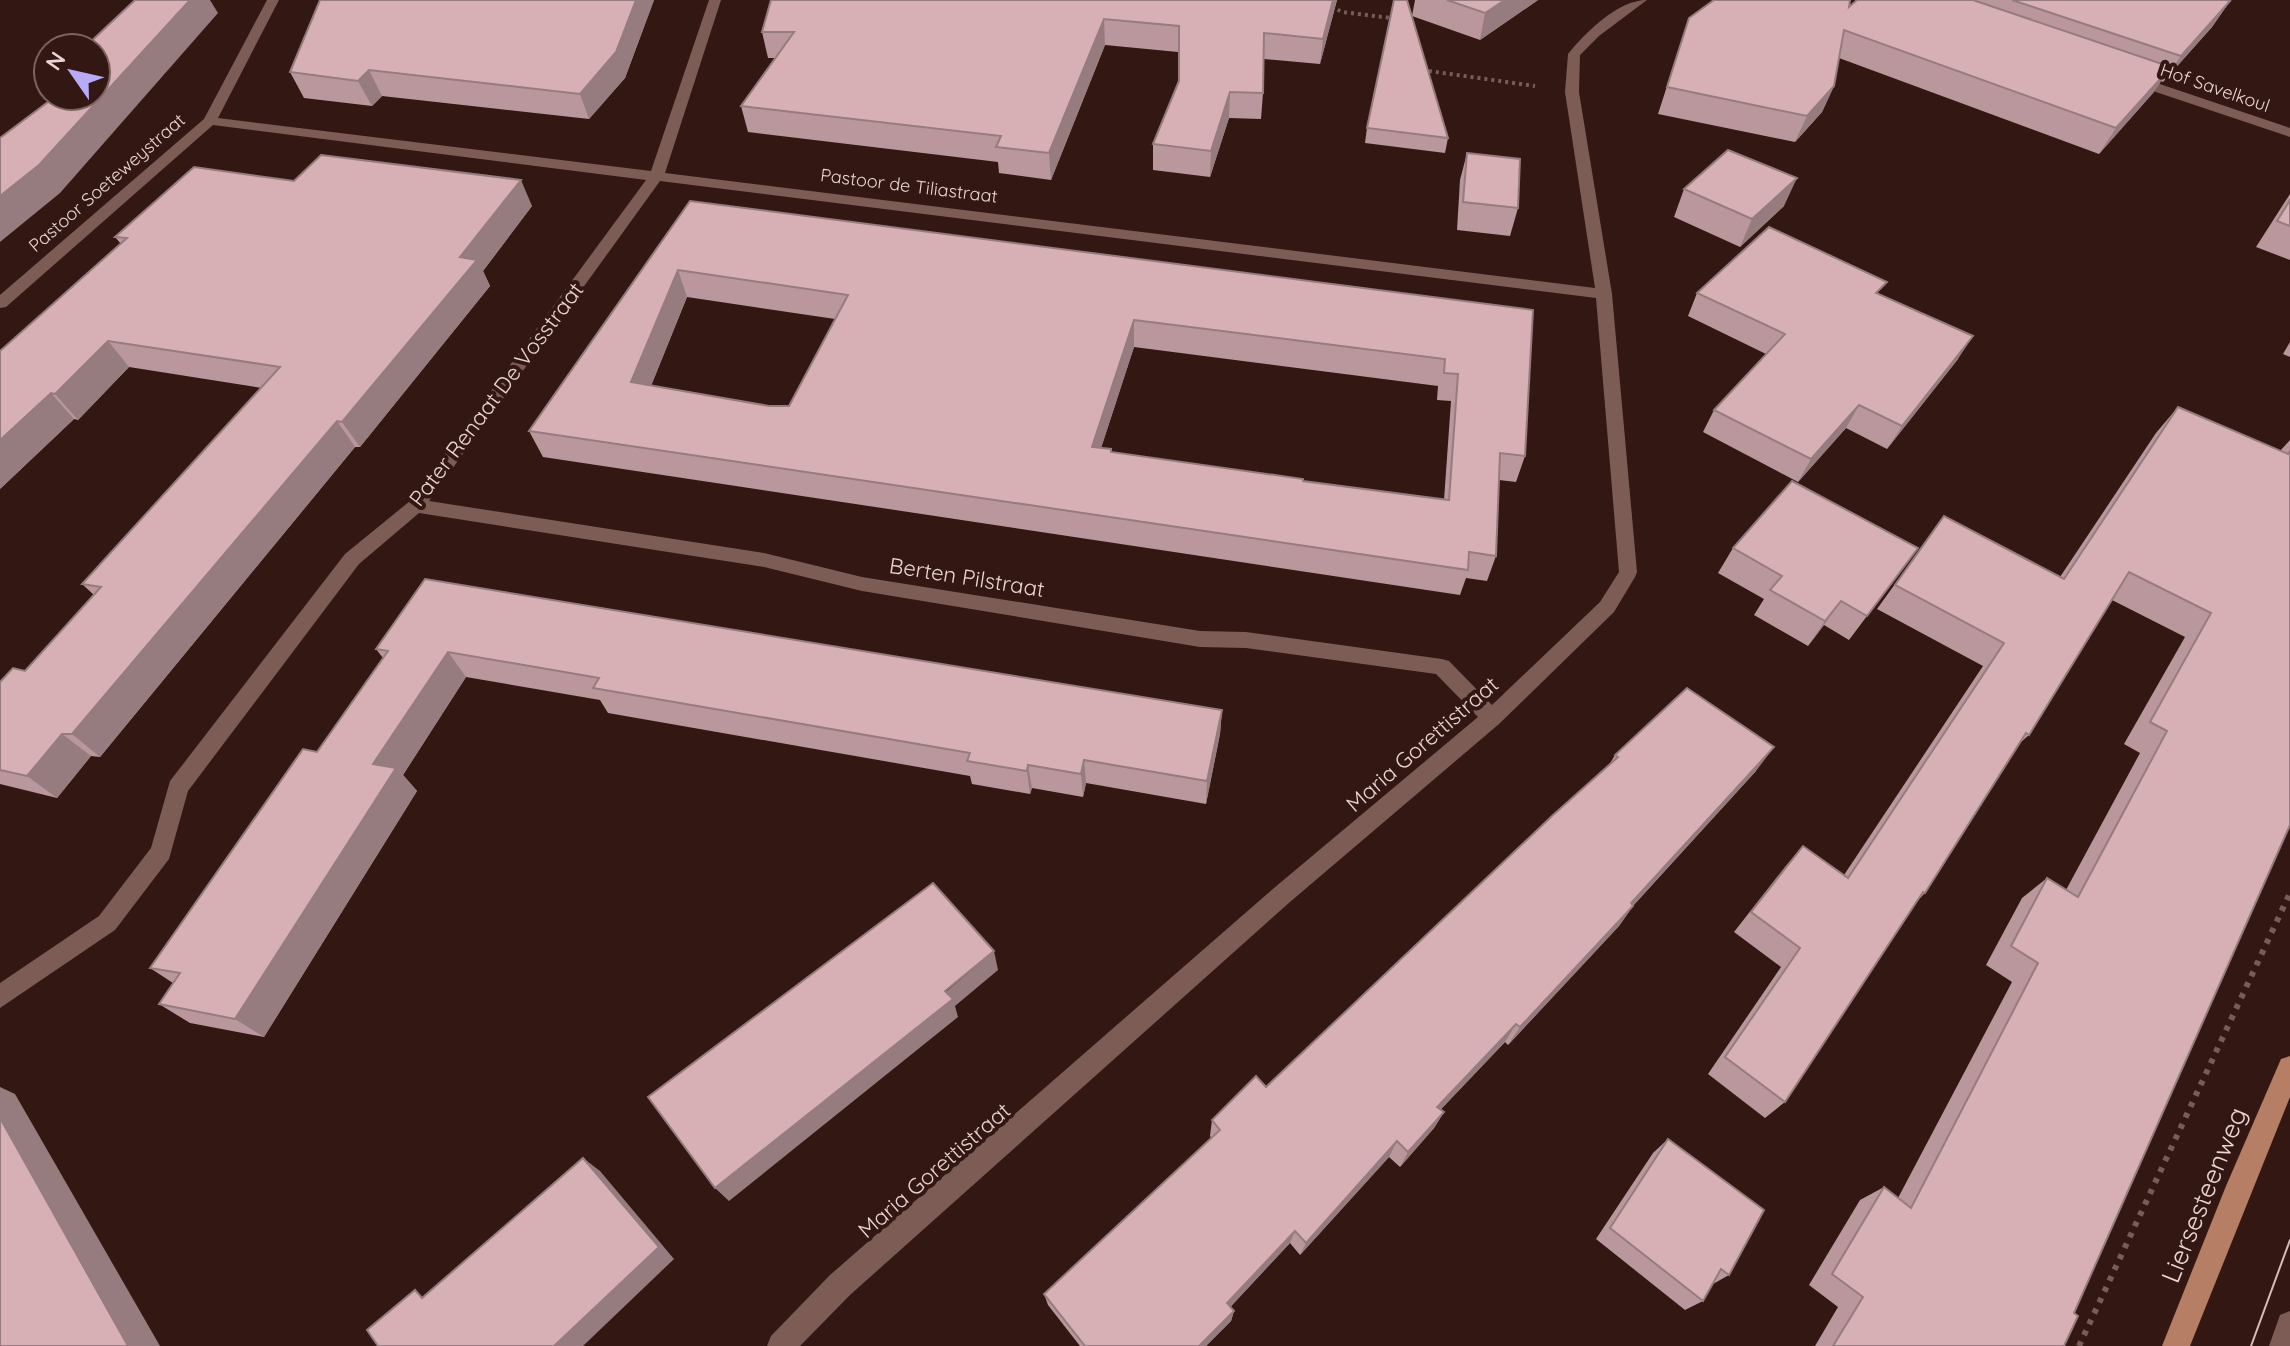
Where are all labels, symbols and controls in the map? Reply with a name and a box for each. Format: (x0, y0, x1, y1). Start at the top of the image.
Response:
north arrow (32, 32, 112, 112)
text: N (39, 46, 72, 75)
street label: Hof Savelkoul (2157, 58, 2273, 117)
street label: Pastoor Soeteweystraat (24, 108, 190, 257)
street label: Pastoor de Tiliastraat (819, 163, 999, 208)
street label: Pater Renaat De Vosstraat (403, 276, 589, 512)
street label: Berten Pilstraat (887, 551, 1047, 603)
street label: Maria Gorettistraat (1340, 670, 1504, 818)
street label: Maria Gorettistraat (852, 1096, 1016, 1244)
street label: Liersesteenweg (2153, 1102, 2254, 1288)

